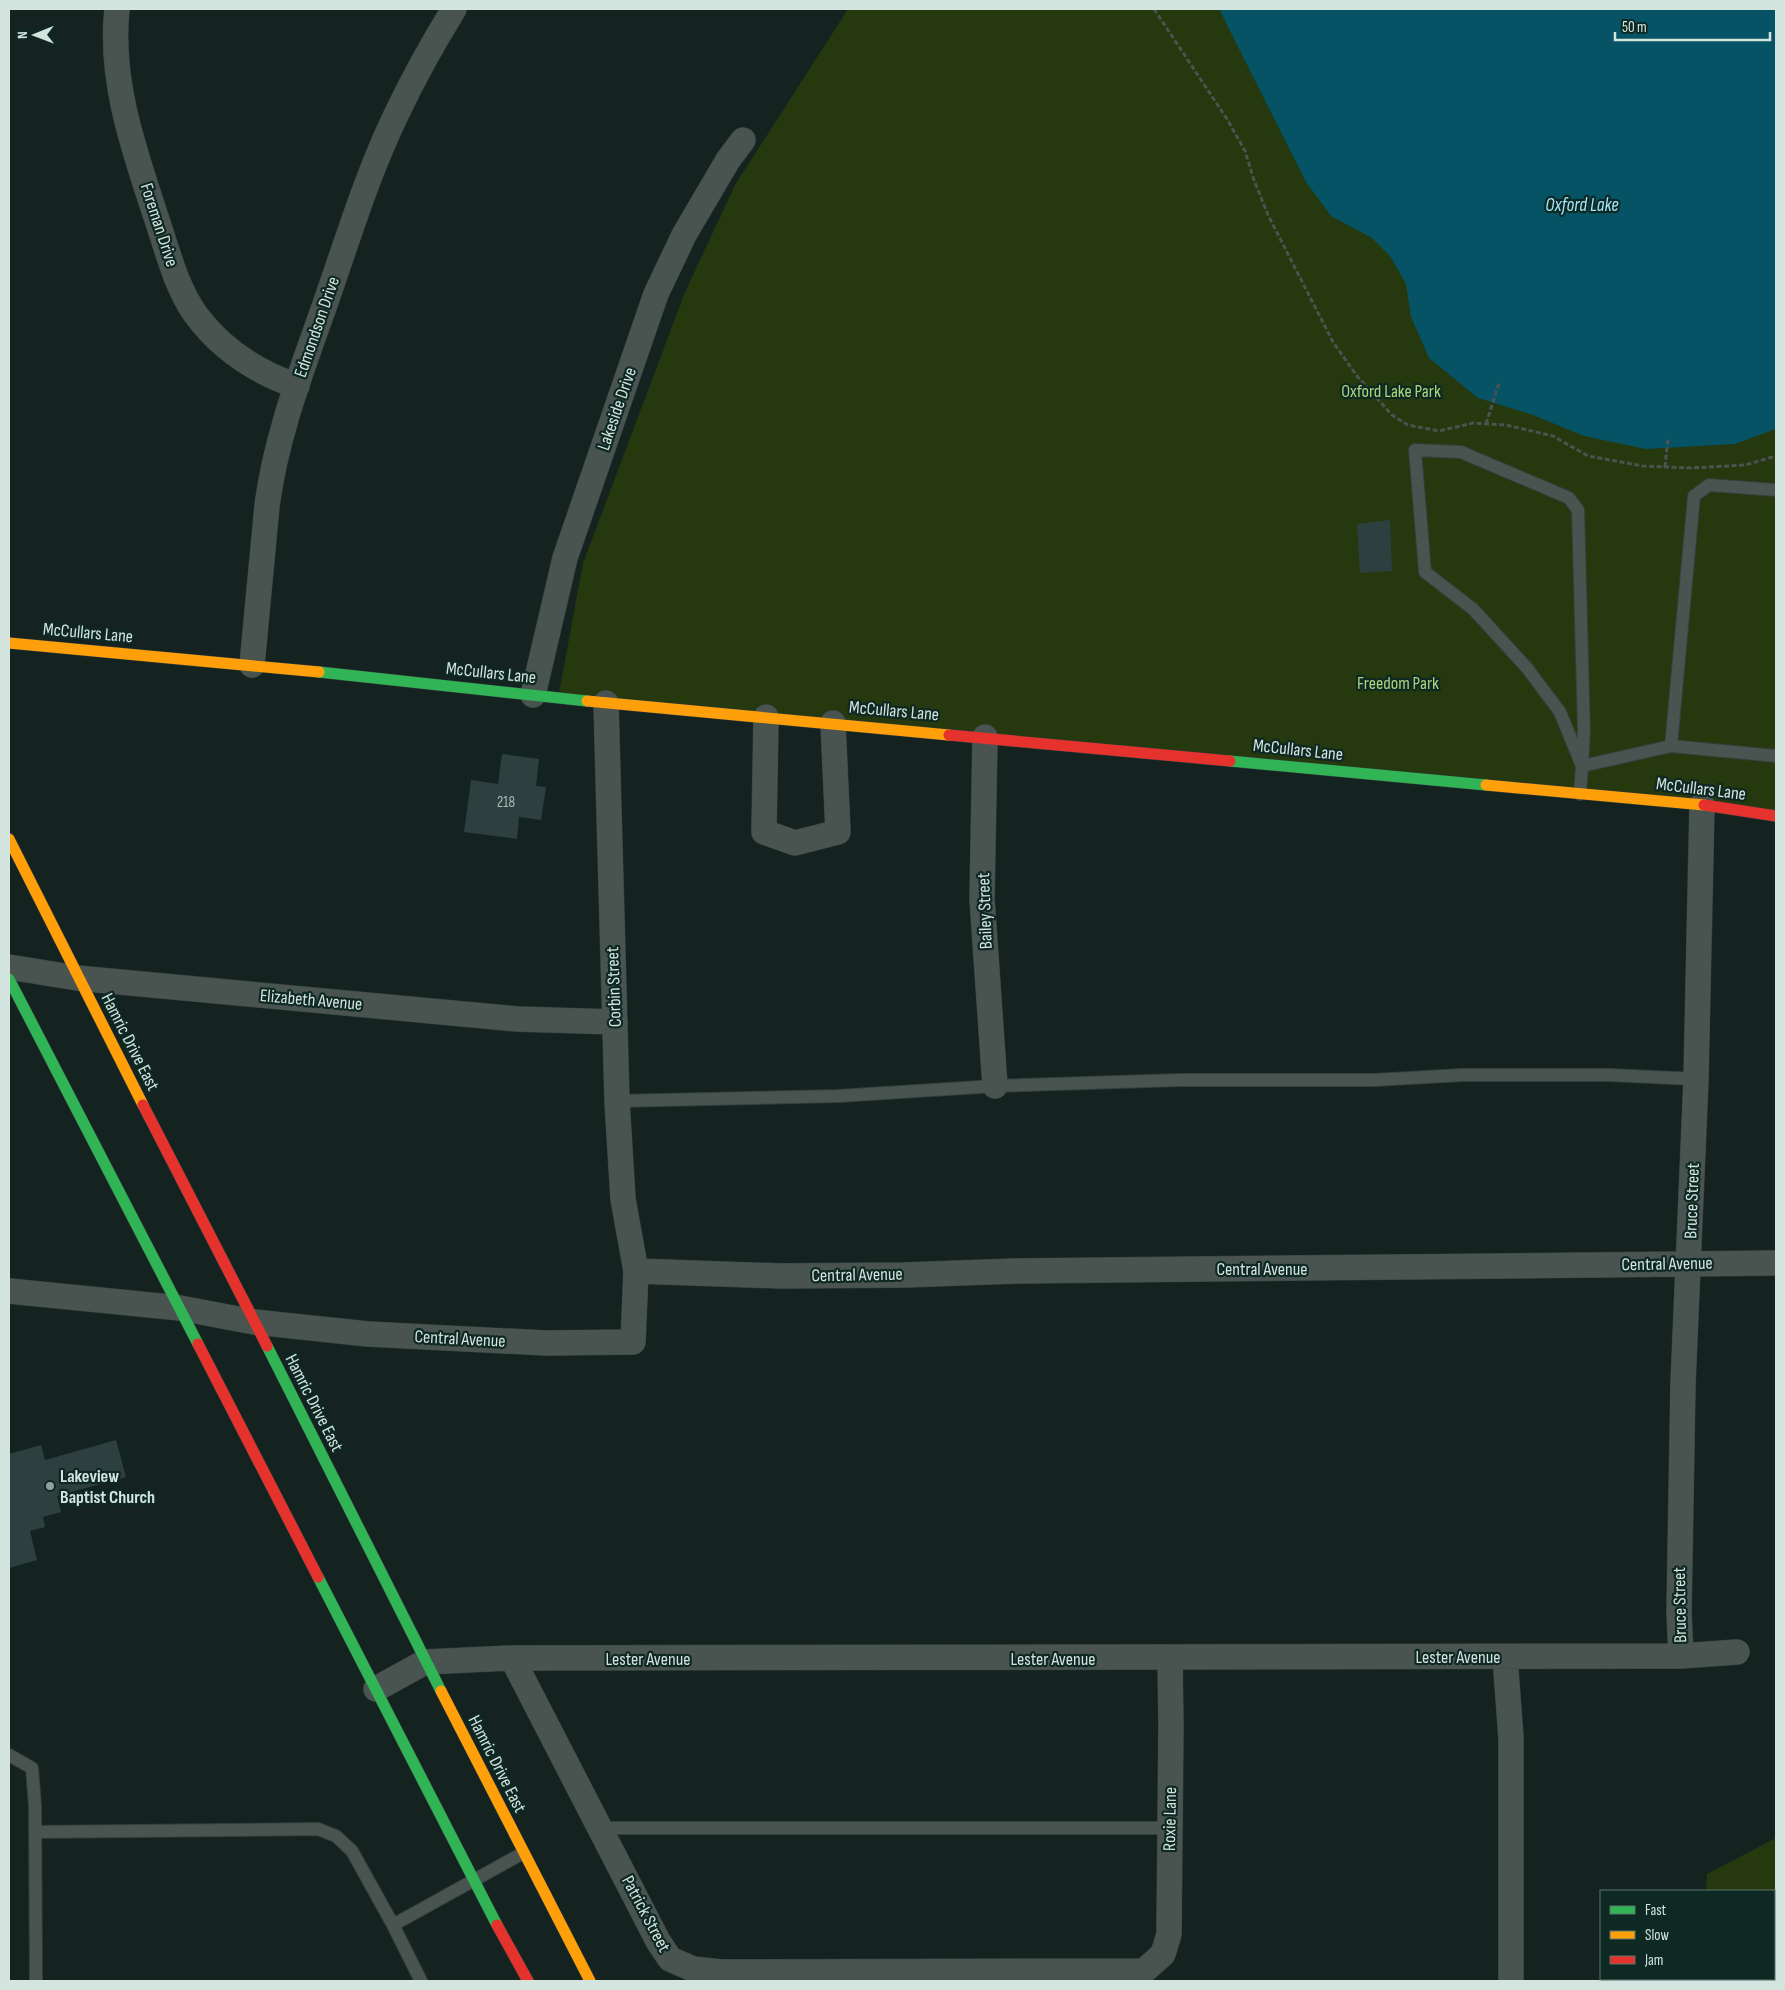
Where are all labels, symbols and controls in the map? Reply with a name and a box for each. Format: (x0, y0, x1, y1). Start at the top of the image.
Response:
north arrow (10, 10, 60, 60)
scale bar (1615, 10, 1770, 42)
text: 50 m (1622, 18, 1647, 37)
text: N (14, 31, 31, 39)
street label: Foreman Drive (136, 181, 182, 269)
water label: Oxford Lake (1545, 194, 1619, 217)
street label: Edmondson Drive (290, 274, 344, 380)
street label: Lakeside Drive (593, 365, 641, 453)
park label: Oxford Lake Park (1341, 381, 1441, 402)
street label: McCullars Lane (42, 619, 134, 647)
street label: McCullars Lane (445, 658, 537, 688)
park label: Freedom Park (1357, 673, 1439, 694)
street label: McCullars Lane (848, 697, 940, 725)
street label: McCullars Lane (1252, 735, 1344, 765)
street label: McCullars Lane (1655, 773, 1747, 805)
house number: 218 (497, 793, 515, 812)
street label: Bailey Street (973, 872, 997, 950)
street label: Corbin Street (602, 946, 626, 1028)
street label: Elizabeth Avenue (259, 985, 363, 1015)
street label: Hamric Drive East (96, 990, 164, 1095)
street label: Bruce Street (1680, 1162, 1704, 1239)
street label: Central Avenue (1621, 1253, 1713, 1275)
street label: Central Avenue (1216, 1259, 1308, 1280)
street label: Central Avenue (811, 1264, 903, 1286)
street label: Central Avenue (414, 1326, 506, 1352)
street label: Hamric Drive East (280, 1351, 348, 1456)
place label: Lakeview Baptist Church (60, 1466, 155, 1508)
marker: Lakeview Baptist Church (44, 1480, 56, 1492)
street label: Bruce Street (1669, 1566, 1691, 1643)
street label: Lester Avenue (1416, 1647, 1500, 1668)
street label: Lester Avenue (606, 1649, 690, 1670)
street label: Lester Avenue (1011, 1649, 1095, 1670)
street label: Hamric Drive East (463, 1712, 531, 1817)
street label: Roxie Lane (1159, 1787, 1181, 1851)
street label: Patrick Street (617, 1872, 675, 1956)
legend (1600, 1890, 1775, 1980)
text: Fast (1645, 1901, 1667, 1920)
text: Slow (1645, 1926, 1669, 1945)
text: Jam (1644, 1951, 1663, 1970)

